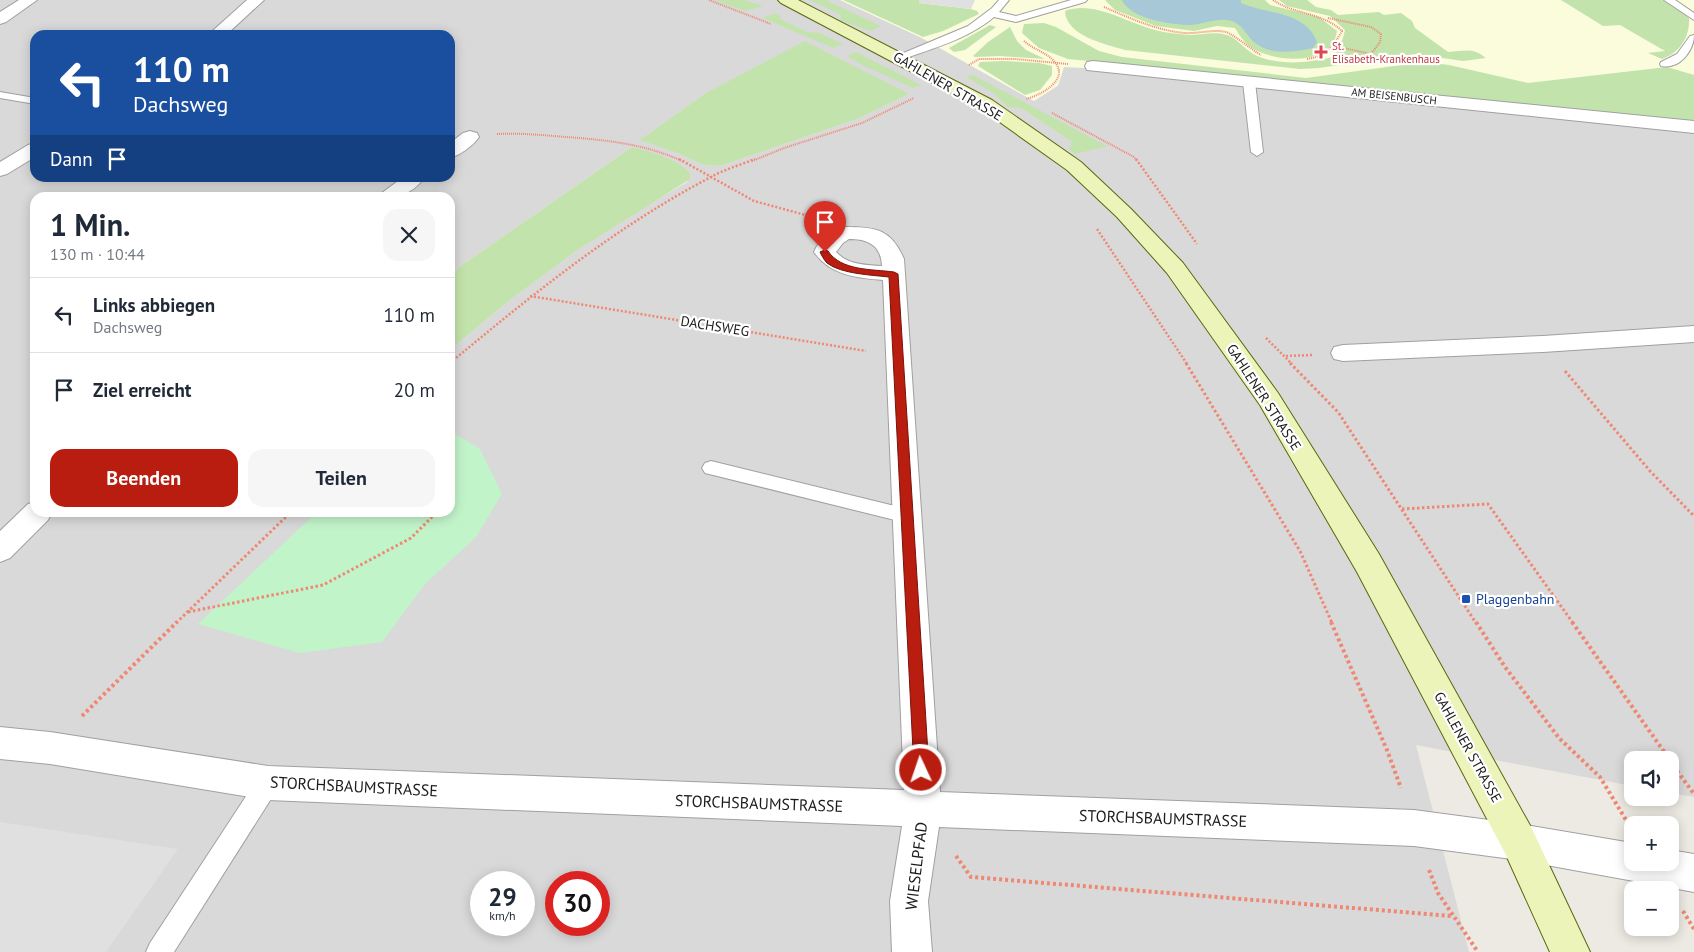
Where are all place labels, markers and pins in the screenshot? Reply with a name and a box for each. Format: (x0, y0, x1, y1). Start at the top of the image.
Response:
place label: St. Elisabeth-Krankenhaus (1332, 39, 1440, 66)
marker: St. Elisabeth-Krankenhaus (1314, 45, 1328, 59)
pin (804, 201, 846, 252)
place label: Plaggenbahn (1476, 590, 1554, 608)
marker: Plaggenbahn (1460, 593, 1472, 605)

